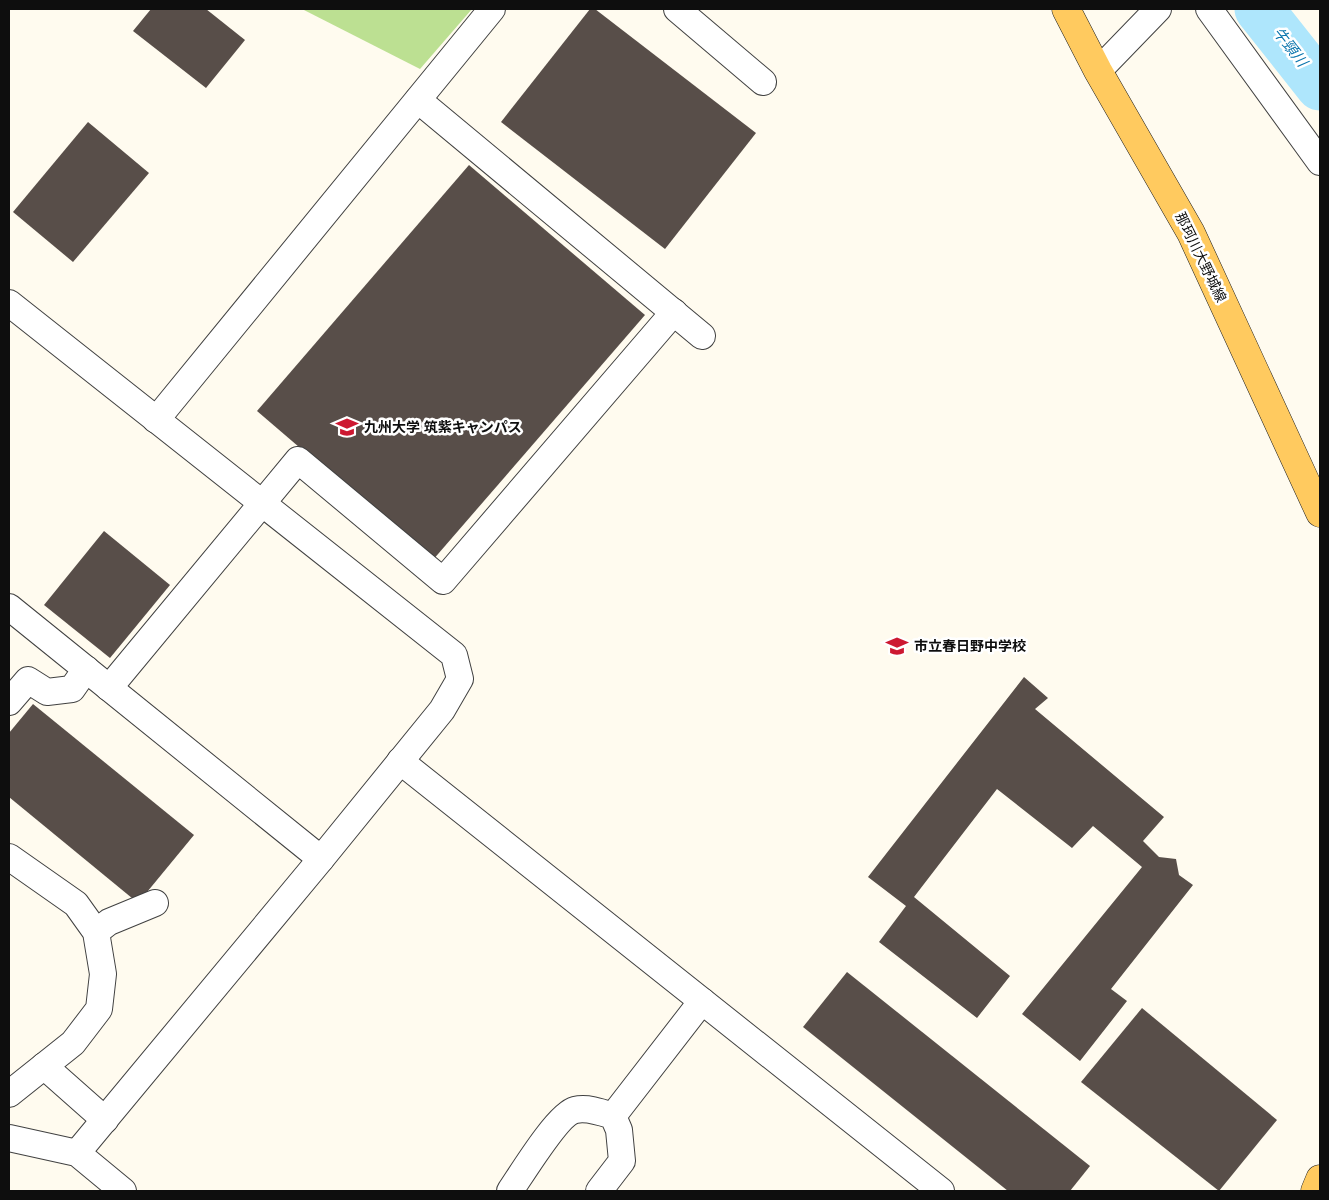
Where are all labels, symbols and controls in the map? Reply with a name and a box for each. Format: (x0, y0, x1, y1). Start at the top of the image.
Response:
water label: 牛頸川 (1269, 22, 1314, 72)
street label: 那珂川大野城線 (1171, 209, 1231, 305)
school or university icon: 九州大学 筑紫キャンパス (334, 414, 360, 440)
place label: 九州大学 筑紫キャンパス (364, 417, 522, 436)
school or university icon: 市立春日野中学校 (884, 633, 910, 659)
place label: 市立春日野中学校 (914, 636, 1026, 655)

